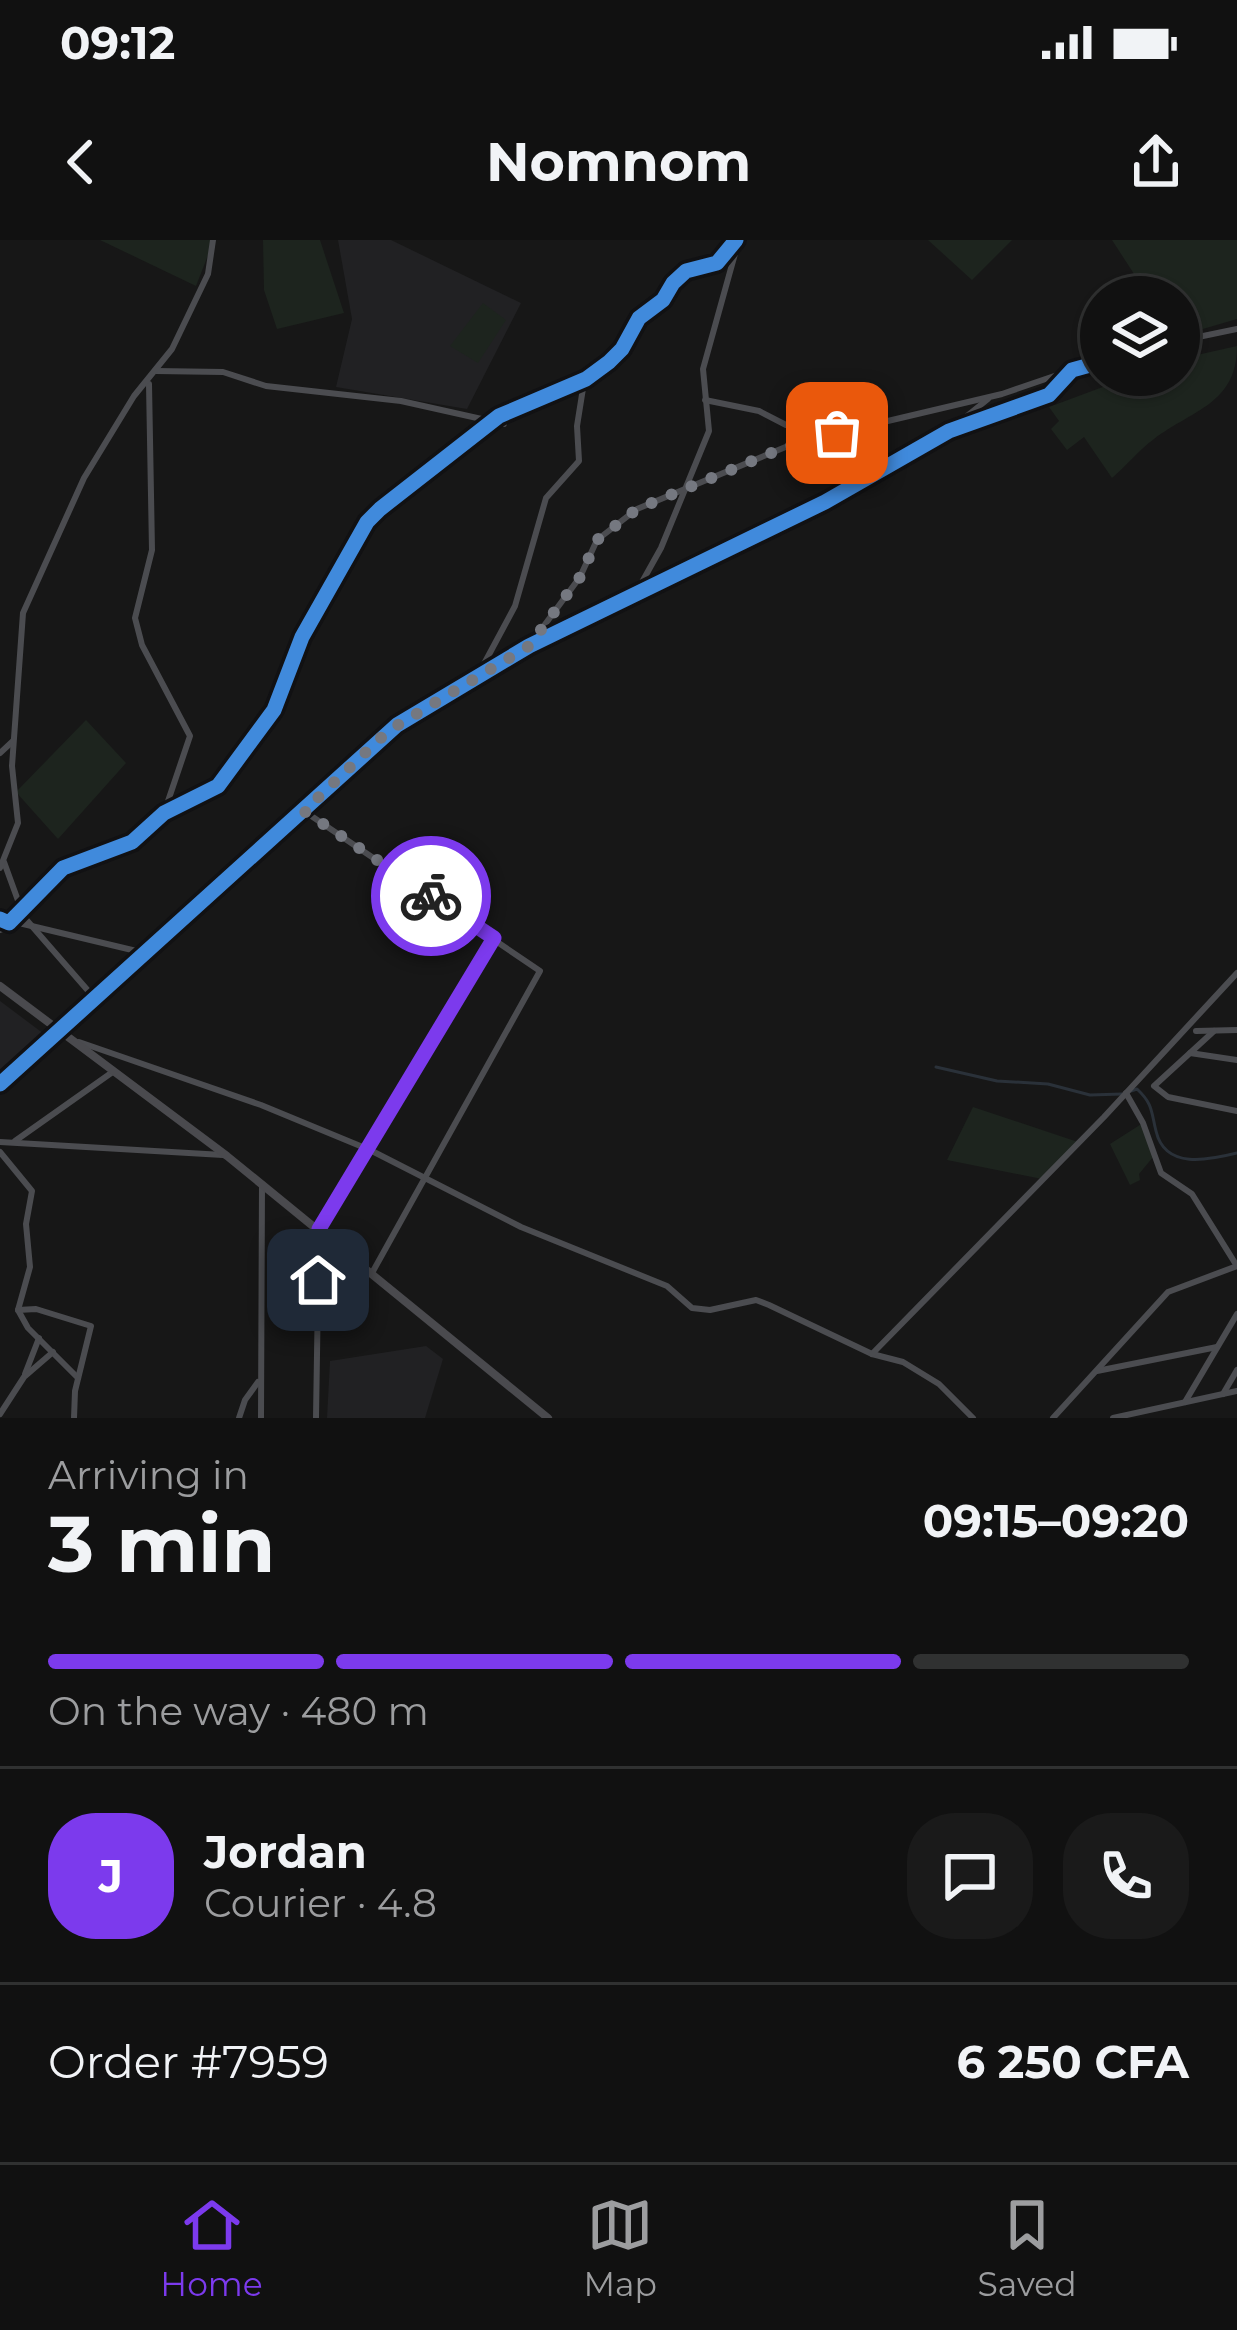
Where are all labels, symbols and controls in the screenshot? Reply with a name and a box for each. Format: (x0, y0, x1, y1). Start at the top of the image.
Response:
text: 09:12 (60, 15, 175, 70)
icon: back (48, 129, 114, 195)
text: Nomnom (486, 129, 751, 195)
icon: share (1123, 129, 1189, 195)
map controls (1080, 276, 1200, 396)
button: layers (1080, 276, 1200, 396)
pin (786, 382, 888, 484)
icon: bag (804, 400, 870, 466)
courier (371, 836, 491, 956)
icon: bike (398, 863, 464, 929)
pin (267, 1229, 369, 1331)
icon: home (285, 1247, 351, 1313)
text: Arriving in (48, 1451, 249, 1499)
text: 09:15–09:20 (923, 1493, 1189, 1548)
text: 3 min (48, 1496, 275, 1592)
text: On the way · 480 m (48, 1687, 429, 1735)
button: chat (907, 1813, 1033, 1939)
button: phone (1063, 1813, 1189, 1939)
text: Jordan (204, 1824, 367, 1879)
text: J (99, 1848, 123, 1903)
text: Courier · 4.8 (204, 1879, 437, 1927)
text: Order #7959 (48, 2034, 329, 2089)
text: 6 250 CFA (956, 2034, 1189, 2089)
tab: Home (160, 2192, 263, 2304)
tab: Map (583, 2192, 657, 2304)
tab: Saved (978, 2192, 1077, 2304)

